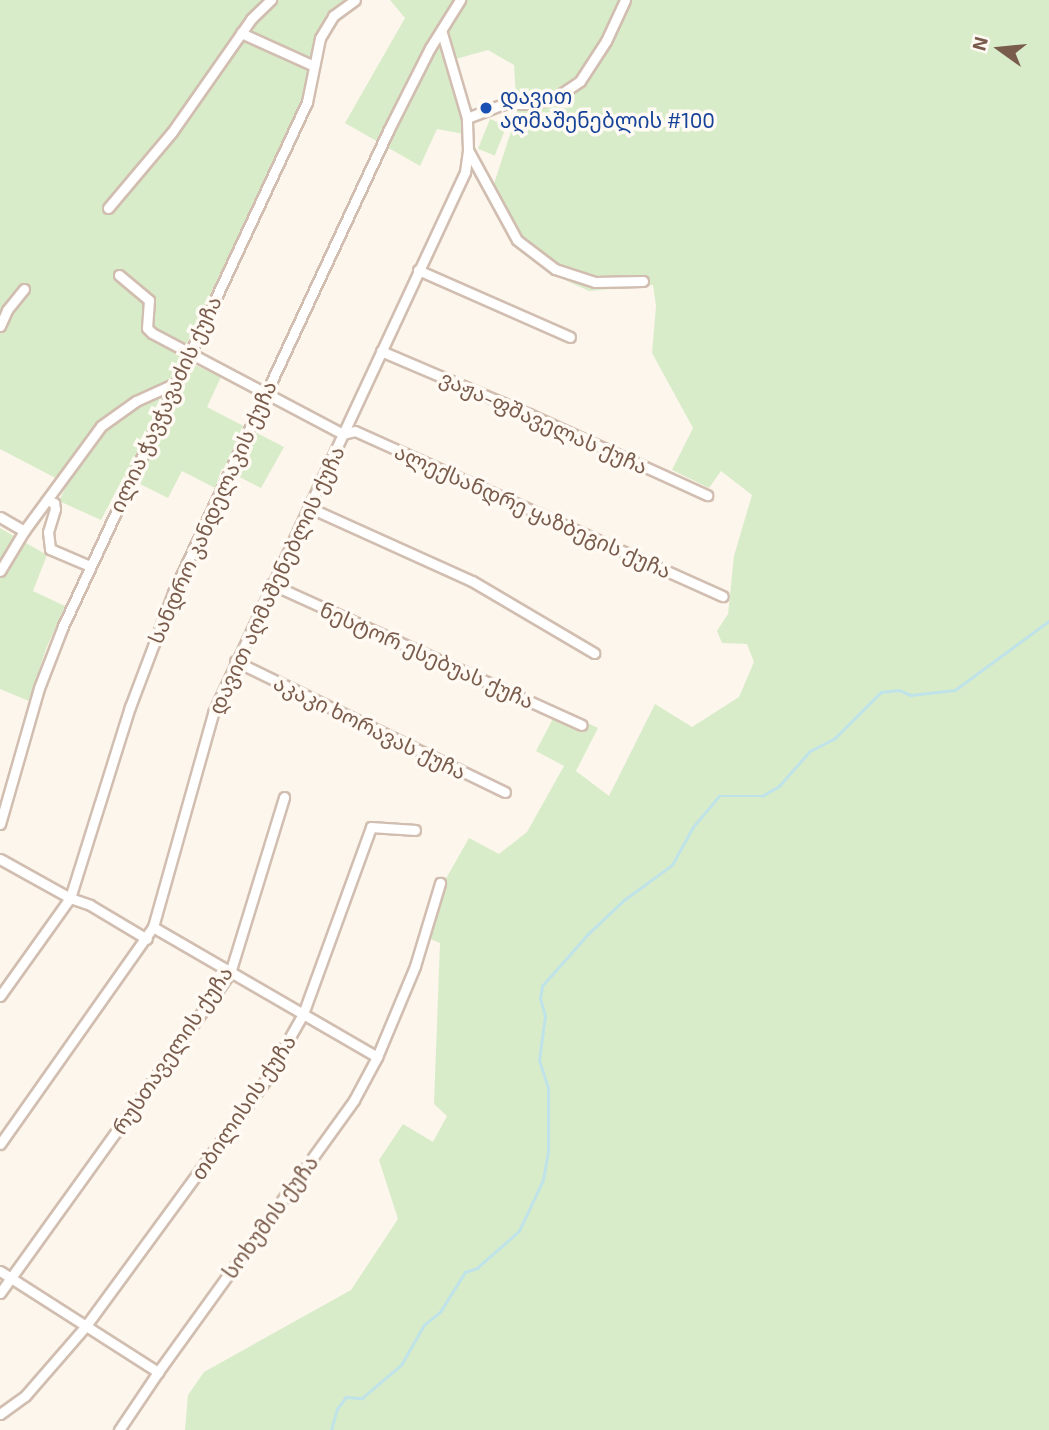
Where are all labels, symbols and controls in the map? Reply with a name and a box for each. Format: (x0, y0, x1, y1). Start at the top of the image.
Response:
north arrow (965, 14, 1035, 84)
text: N (966, 34, 992, 53)
place label: დავით აღმაშენებლის #100 (500, 83, 715, 133)
marker: დავით აღმაშენებლის #100 (478, 100, 494, 116)
street label: ილია ჭავჭავაძის ქუჩა (104, 292, 226, 516)
street label: ვაჟა-ფშაველას ქუჩა (436, 365, 652, 479)
street label: სანდრო კანდელაკის ქუჩა (142, 377, 282, 647)
street label: ალექსანდრე ყაზბეგის ქუჩა (391, 438, 675, 584)
street label: დავით აღმაშენებლის ქუჩა (203, 442, 349, 718)
street label: ნესტორ ესებუას ქუჩა (316, 596, 538, 714)
street label: აკაკი ხორავას ქუჩა (270, 669, 470, 785)
street label: რუსთაველის ქუჩა (106, 961, 238, 1139)
street label: თბილისის ქუჩა (185, 1030, 301, 1184)
street label: სოხუმის ქუჩა (217, 1151, 323, 1283)

